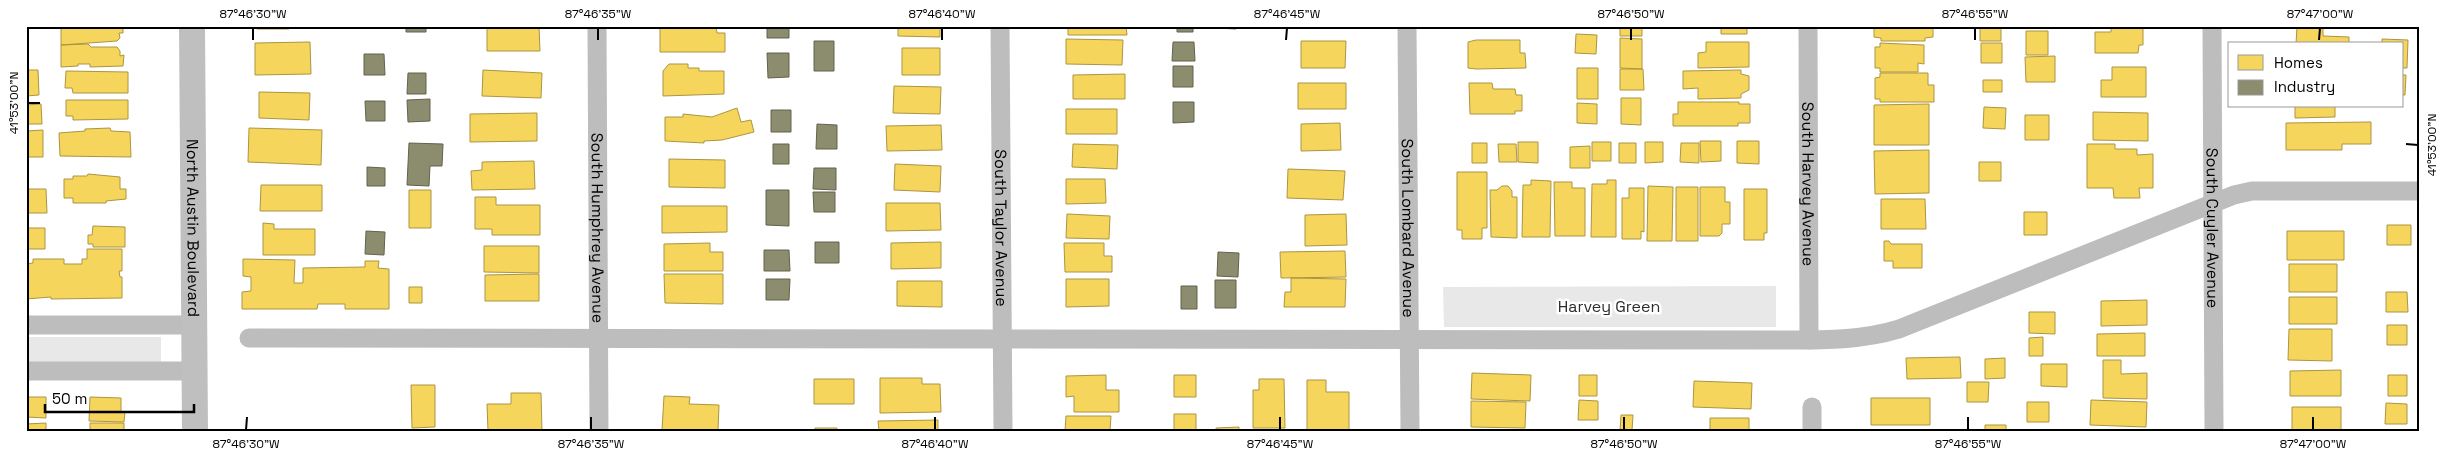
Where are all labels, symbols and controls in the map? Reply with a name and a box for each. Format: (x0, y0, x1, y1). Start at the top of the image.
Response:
text: 87°46'30"W (219, 6, 287, 22)
text: 87°46'35"W (565, 6, 632, 22)
text: 87°46'40"W (909, 6, 976, 22)
text: 87°46'45"W (1254, 6, 1321, 22)
text: 87°46'50"W (1597, 6, 1665, 22)
text: 87°46'55"W (1942, 6, 2009, 22)
text: 87°47'00"W (2287, 6, 2354, 22)
legend (2228, 42, 2404, 108)
text: Homes (2274, 53, 2323, 72)
text: 41°53'00"N (6, 72, 22, 134)
text: Industry (2274, 77, 2335, 96)
street label: South Harvey Avenue (1797, 102, 1819, 266)
text: 41°53'00"N (2424, 114, 2440, 176)
street label: South Humphrey Avenue (587, 133, 608, 323)
street label: South Lombard Avenue (1397, 138, 1419, 318)
street label: North Austin Boulevard (182, 139, 204, 317)
street label: South Cuyler Avenue (2202, 148, 2223, 308)
street label: South Taylor Avenue (990, 149, 1012, 307)
park label: Harvey Green (1558, 296, 1660, 317)
scale bar (45, 382, 194, 414)
text: 50 m (52, 389, 87, 408)
text: 87°46'30"W (212, 436, 280, 452)
text: 87°46'35"W (558, 436, 625, 452)
text: 87°46'40"W (902, 436, 969, 452)
text: 87°46'45"W (1247, 436, 1314, 452)
text: 87°46'50"W (1590, 436, 1658, 452)
text: 87°46'55"W (1935, 436, 2002, 452)
text: 87°47'00"W (2280, 436, 2347, 452)

